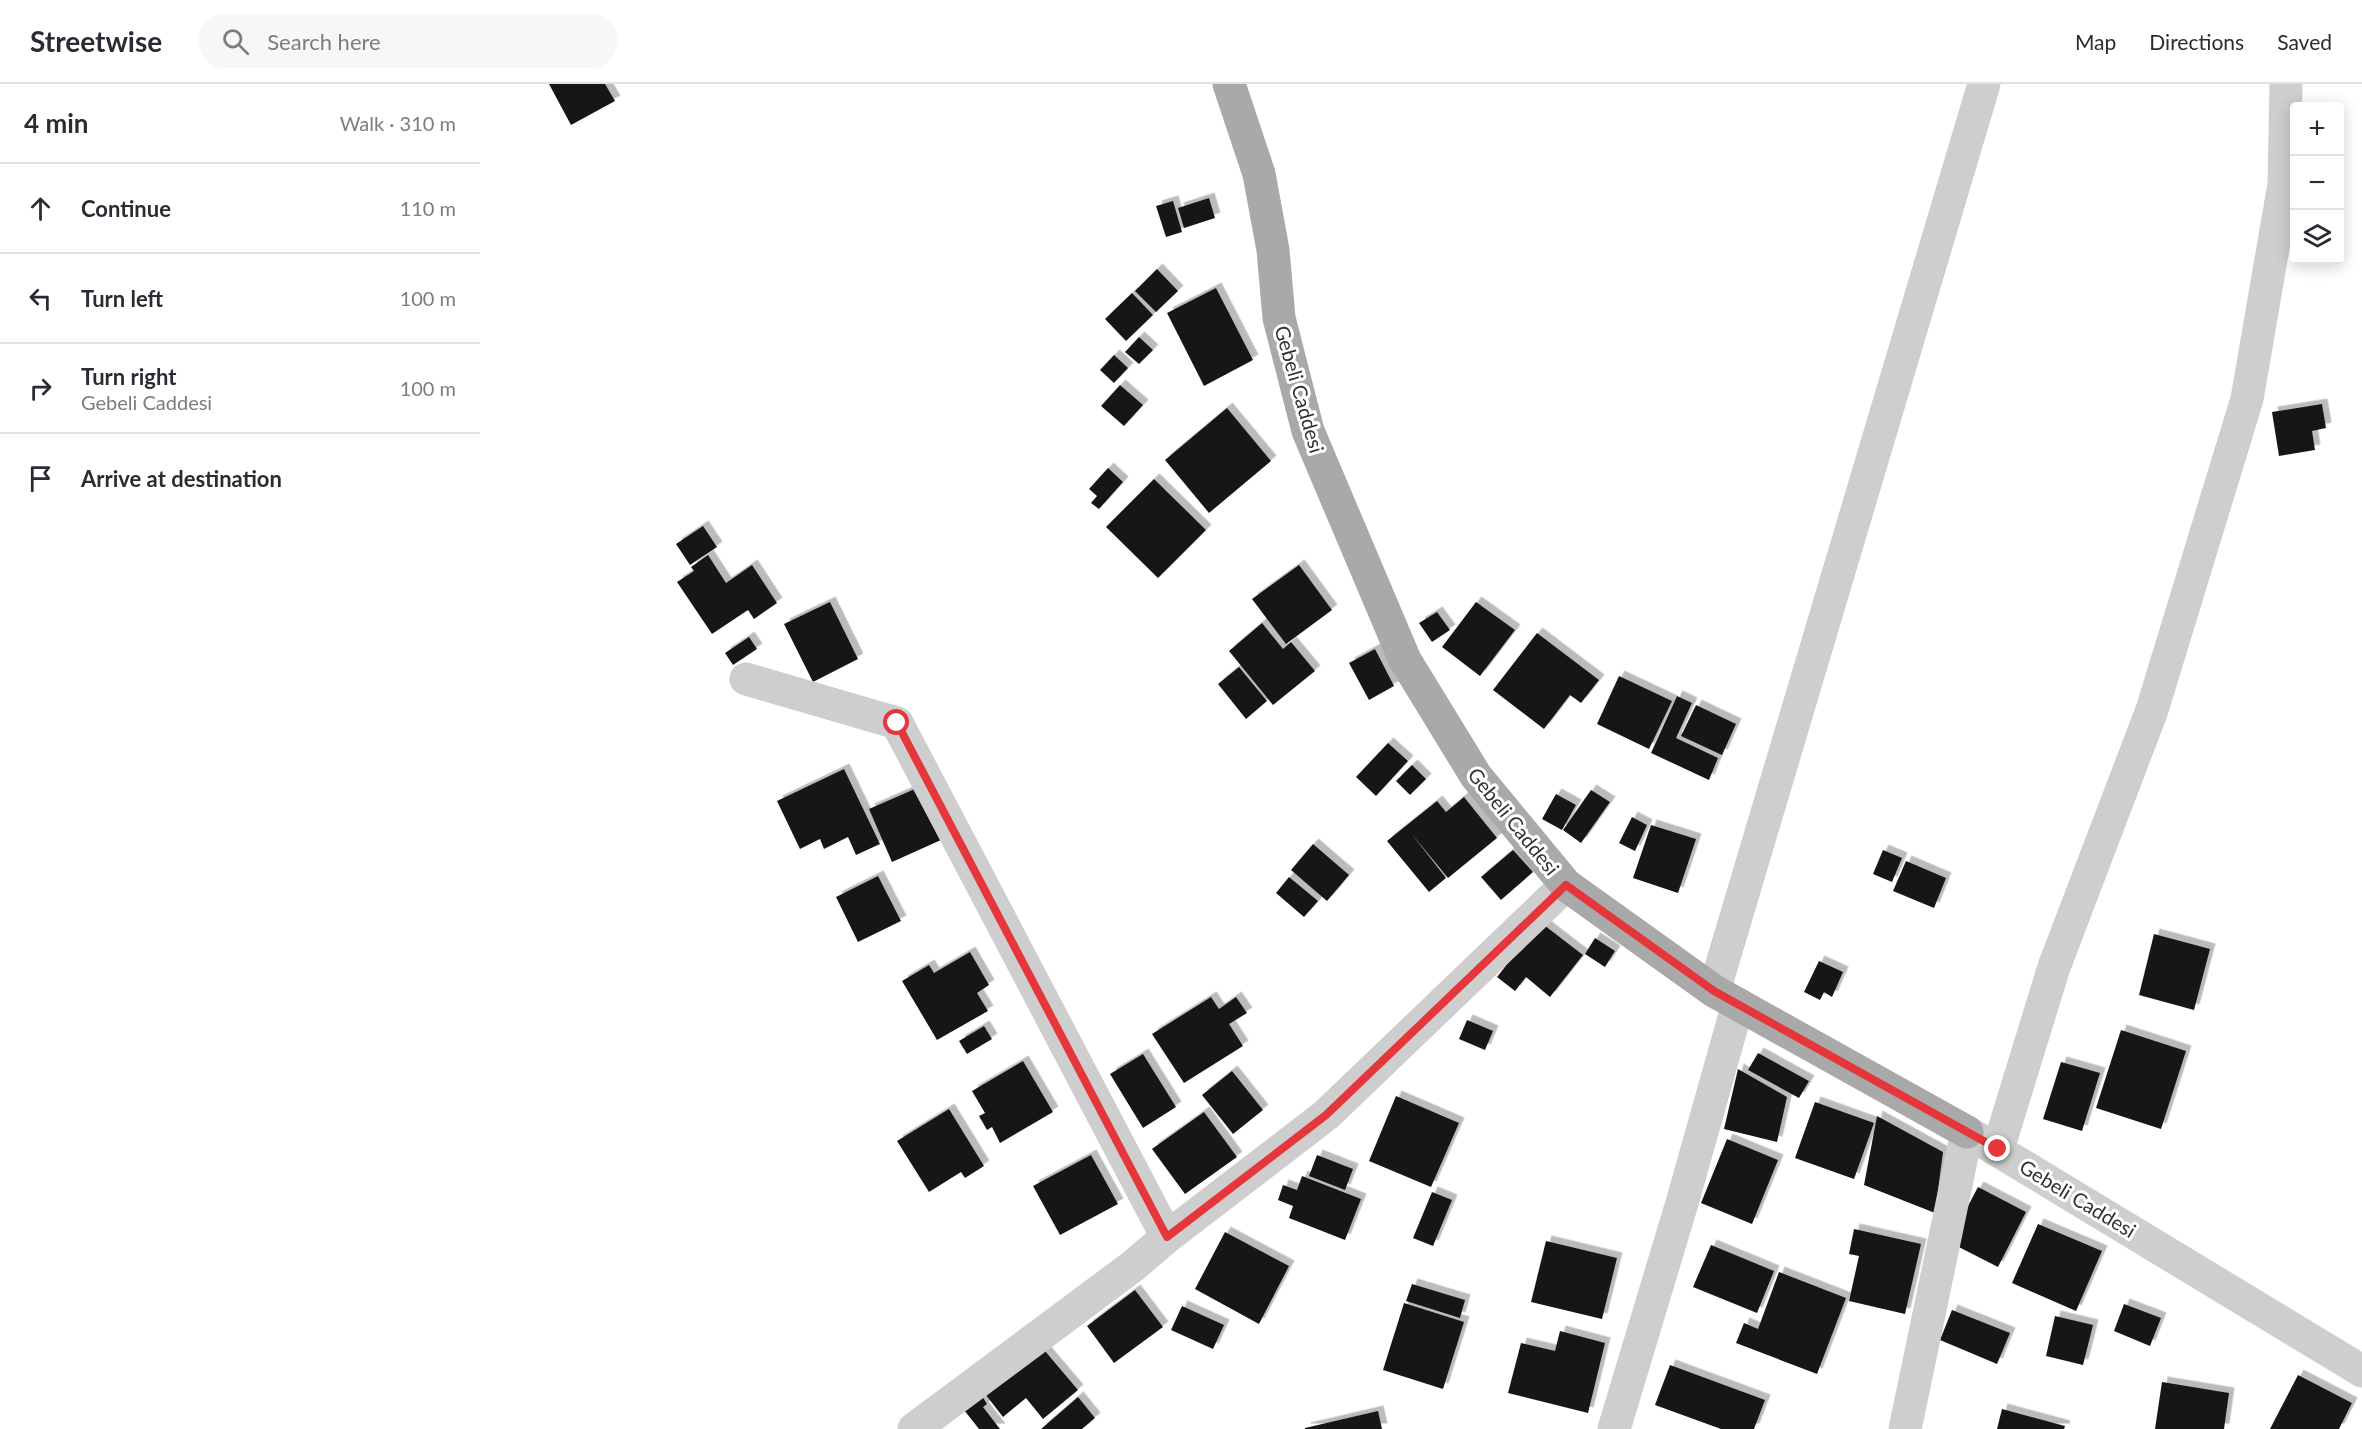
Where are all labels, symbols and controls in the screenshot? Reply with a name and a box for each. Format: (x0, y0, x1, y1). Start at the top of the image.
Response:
search box (198, 14, 618, 68)
text: Streetwise (30, 24, 162, 58)
icon: search (219, 25, 252, 58)
text: Search here (267, 28, 381, 55)
text: Map (2075, 29, 2116, 54)
text: Directions (2149, 29, 2244, 54)
text: Saved (2277, 29, 2332, 54)
map controls (2290, 102, 2344, 264)
button: + (2290, 102, 2344, 156)
text: 4 min (24, 107, 88, 139)
text: Walk · 310 m (340, 111, 456, 135)
button: − (2290, 156, 2344, 210)
icon: ahead (24, 192, 57, 225)
text: Continue (81, 195, 171, 222)
text: 110 m (400, 196, 456, 220)
button: layers (2290, 210, 2344, 264)
icon: left (24, 282, 57, 315)
text: Turn left (81, 285, 163, 312)
text: 100 m (400, 286, 456, 310)
street label: Gebeli Caddesi (1270, 323, 1330, 455)
text: Turn right (81, 363, 176, 390)
icon: right (24, 372, 57, 405)
text: 100 m (400, 376, 456, 400)
text: Gebeli Caddesi (81, 390, 212, 414)
icon: arrive (24, 462, 57, 495)
text: Arrive at destination (81, 465, 282, 492)
route start (883, 709, 909, 735)
street label: Gebeli Caddesi (1463, 762, 1565, 880)
route end (1984, 1135, 2010, 1161)
street label: Gebeli Caddesi (2016, 1154, 2140, 1242)

